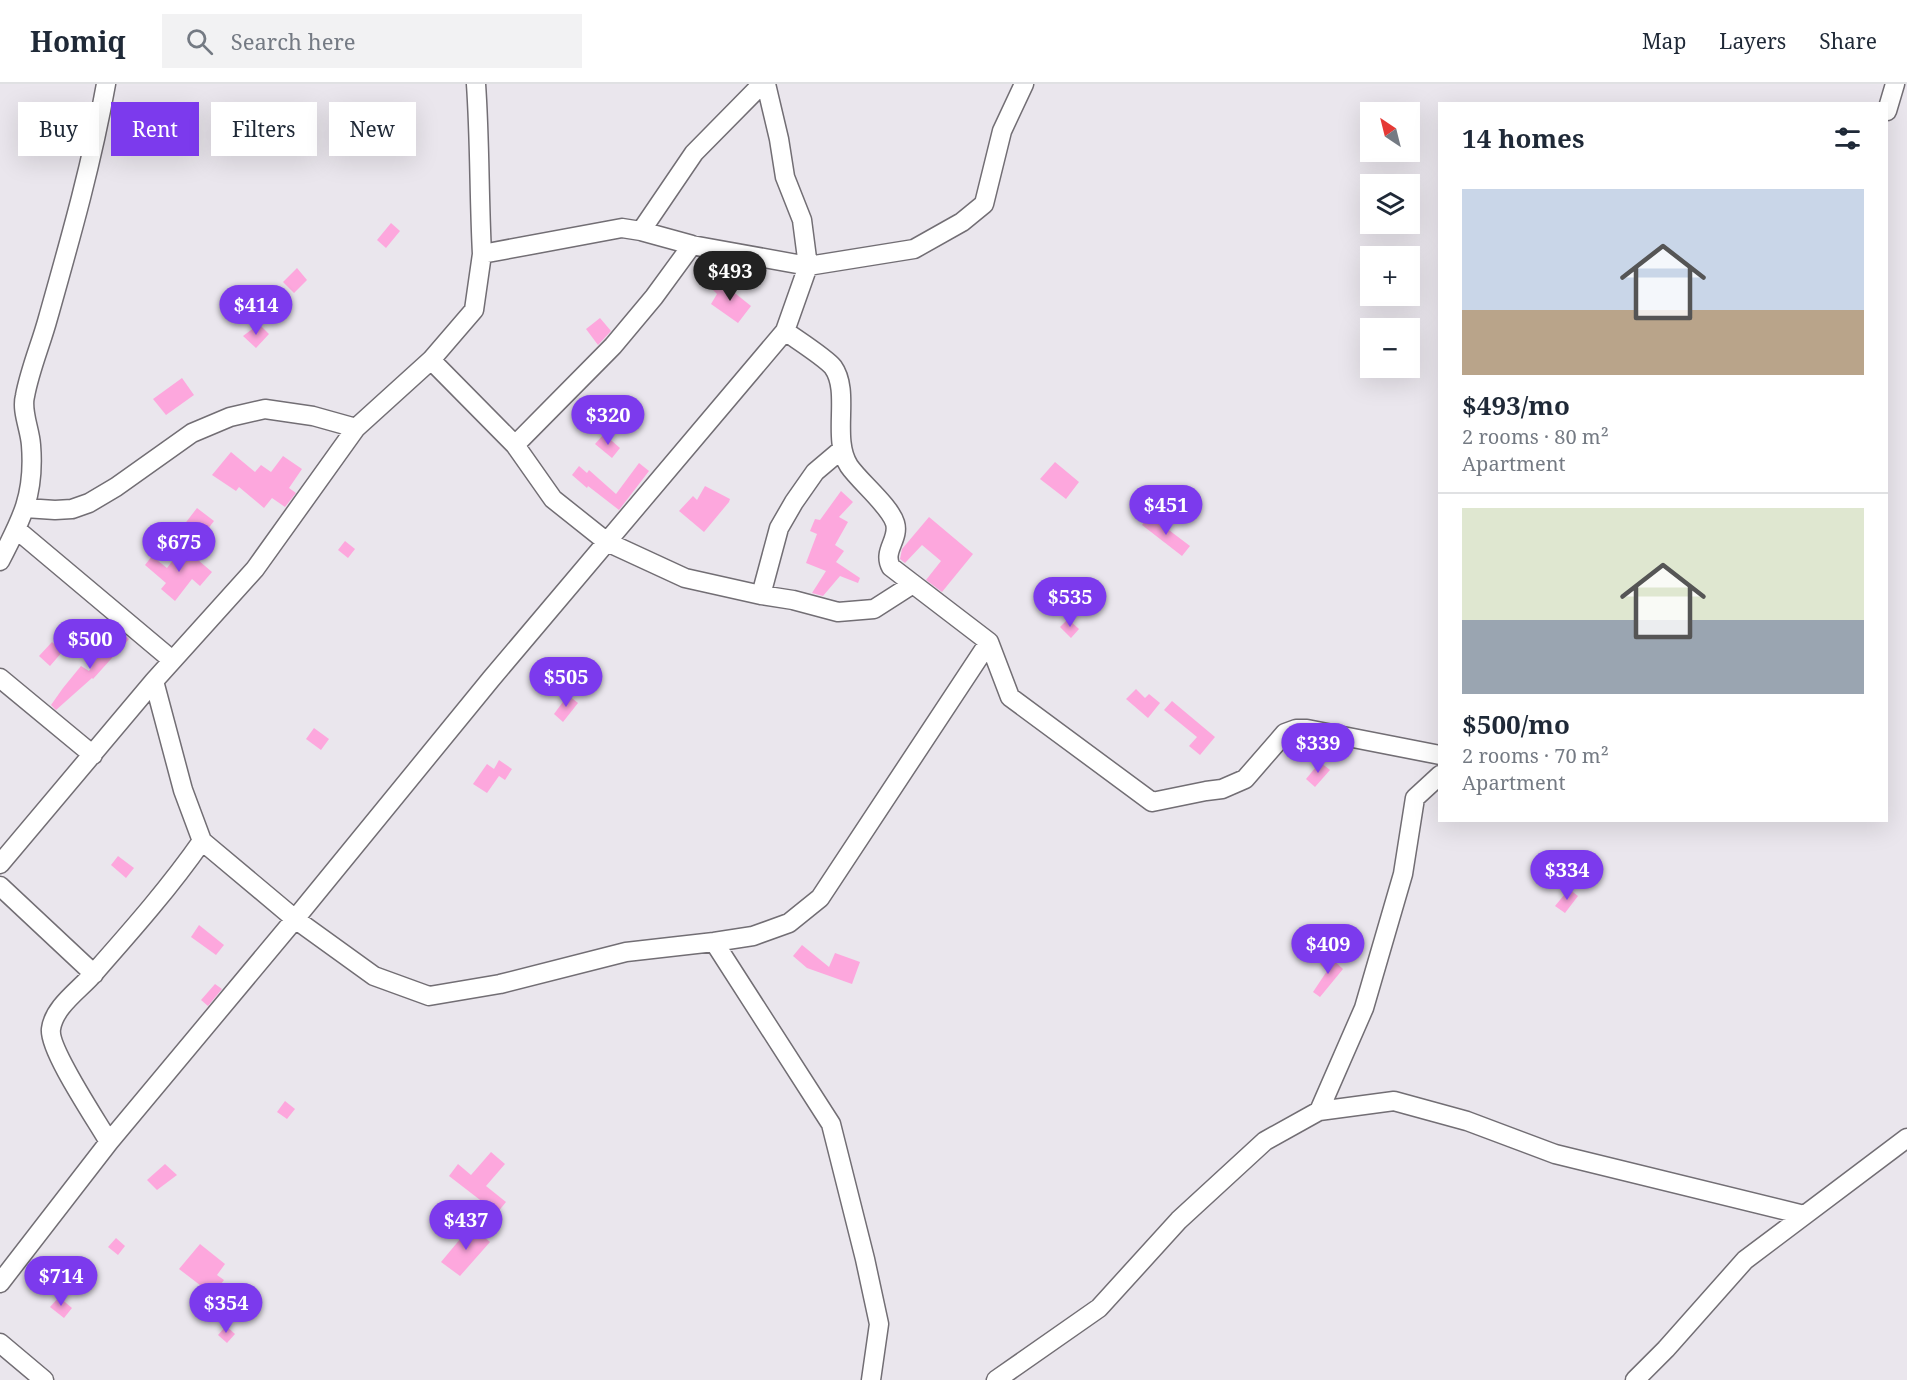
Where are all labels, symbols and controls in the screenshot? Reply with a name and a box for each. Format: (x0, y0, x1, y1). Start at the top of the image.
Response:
search box (162, 14, 582, 68)
text: Homiq (30, 22, 126, 60)
icon: search (183, 25, 216, 58)
text: Search here (231, 26, 356, 56)
text: Map (1642, 27, 1686, 55)
text: Layers (1719, 27, 1786, 55)
text: Share (1819, 27, 1877, 55)
chip: Buy (18, 102, 99, 156)
chip: Rent (111, 102, 199, 156)
chip: Filters (211, 102, 317, 156)
chip: New (329, 102, 416, 156)
north arrow (1360, 102, 1420, 162)
map controls (1360, 102, 1420, 378)
text: 14 homes (1462, 120, 1584, 156)
icon: filters (1831, 122, 1864, 155)
button: layers (1360, 174, 1420, 234)
icon: home (1609, 228, 1717, 336)
button: + (1360, 246, 1420, 306)
pin: $493 (694, 251, 766, 302)
text: $493 (707, 257, 753, 284)
pin: $414 (220, 285, 292, 336)
text: $414 (233, 291, 279, 318)
button: − (1360, 318, 1420, 378)
text: $493/mo (1462, 387, 1570, 423)
pin: $320 (572, 395, 644, 446)
text: $320 (585, 401, 631, 428)
text: 2 rooms · 80 m² (1462, 423, 1609, 450)
text: Apartment (1462, 450, 1566, 477)
pin: $451 (1130, 485, 1202, 536)
text: $451 (1143, 491, 1189, 518)
pin: $675 (143, 522, 215, 573)
text: $675 (156, 528, 202, 555)
icon: home (1609, 547, 1717, 655)
pin: $535 (1034, 577, 1106, 628)
text: $535 (1047, 583, 1093, 610)
pin: $500 (54, 619, 126, 670)
text: $500 (67, 625, 113, 652)
pin: $505 (530, 657, 602, 708)
text: $505 (543, 663, 589, 690)
text: $500/mo (1462, 706, 1570, 742)
pin: $339 (1282, 723, 1354, 774)
text: $339 (1295, 729, 1341, 756)
text: 2 rooms · 70 m² (1462, 742, 1609, 769)
text: Apartment (1462, 769, 1566, 796)
pin: $334 (1531, 850, 1603, 901)
text: $334 (1544, 856, 1590, 883)
pin: $409 (1292, 924, 1364, 975)
text: $409 (1305, 930, 1351, 957)
pin: $437 (430, 1200, 502, 1251)
text: $437 (443, 1206, 489, 1233)
pin: $714 (25, 1256, 97, 1307)
text: $714 (38, 1262, 84, 1289)
pin: $354 (190, 1283, 262, 1334)
text: $354 (203, 1289, 249, 1316)

